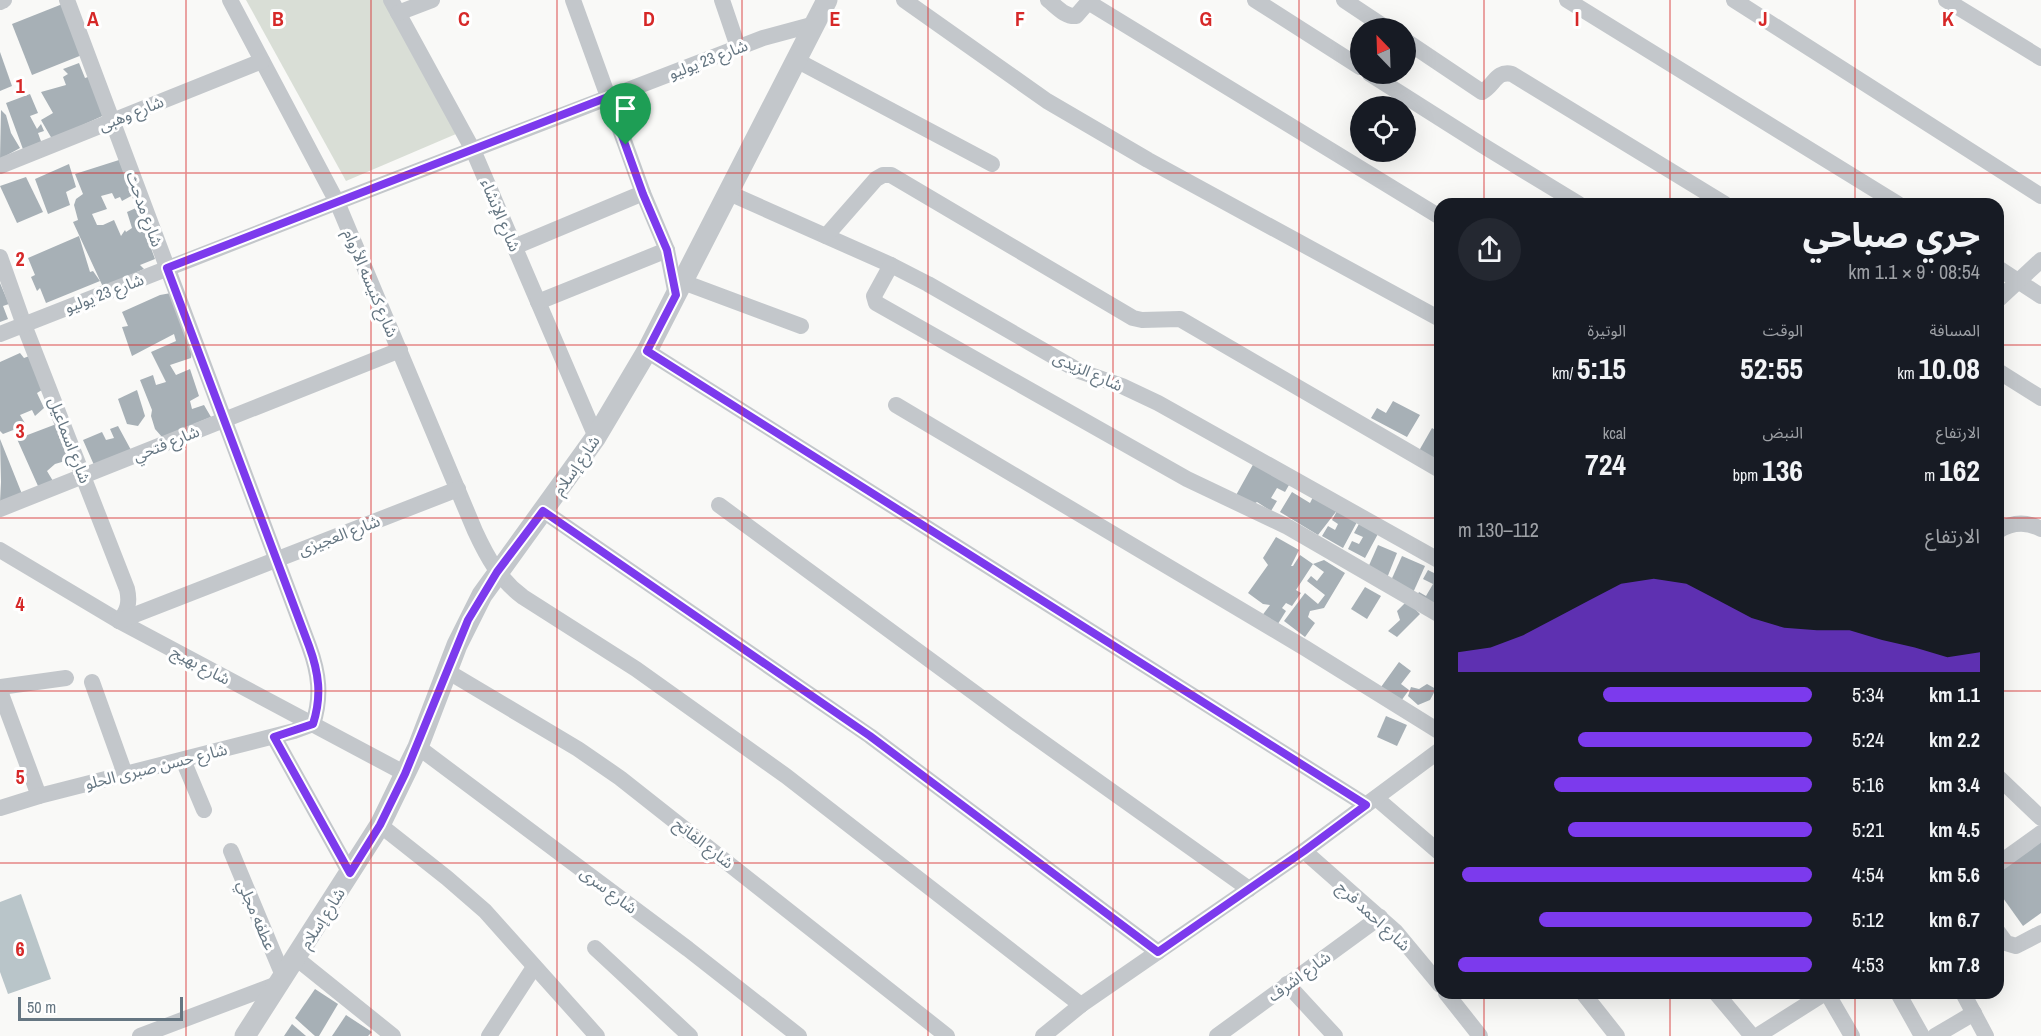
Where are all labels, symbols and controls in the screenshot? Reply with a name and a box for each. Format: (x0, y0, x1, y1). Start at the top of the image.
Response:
text: A (87, 5, 99, 32)
text: B (272, 5, 284, 32)
text: C (458, 5, 470, 32)
text: D (643, 5, 655, 32)
text: E (830, 5, 841, 32)
text: F (1015, 5, 1025, 32)
text: G (1200, 5, 1212, 32)
text: I (1575, 5, 1579, 32)
text: J (1758, 5, 1768, 32)
text: K (1942, 5, 1954, 32)
north arrow (1350, 18, 1416, 84)
map controls (1350, 18, 1416, 162)
street label: شارع 23 يوليو (665, 34, 751, 86)
text: 1 (15, 72, 25, 99)
pin (600, 83, 651, 145)
street label: شارع وهبى (95, 90, 168, 138)
icon: arrive (609, 92, 642, 125)
button: locate (1350, 96, 1416, 162)
street label: شارع مدحت (119, 168, 169, 250)
street label: شارع الإنشاء (474, 175, 526, 256)
text: جري صباحي (1803, 213, 1980, 257)
button: share (1458, 218, 1521, 281)
street label: شارع كنيسه الأروام (336, 225, 404, 341)
text: 2 (15, 245, 25, 272)
text: 08:54 · 9 × 1.1 km (1848, 258, 1980, 285)
street label: شارع 23 يوليو (61, 268, 147, 320)
text: الوتيرة (1588, 319, 1626, 341)
text: الوقت (1763, 319, 1803, 341)
text: المسافة (1930, 319, 1980, 341)
street label: شارع الزيدى (1049, 346, 1126, 398)
text: 5:15 (1577, 348, 1626, 388)
text: 52:55 (1740, 348, 1803, 388)
text: 10.08 (1918, 348, 1980, 388)
text: /km (1552, 362, 1577, 384)
text: km (1897, 362, 1918, 384)
street label: شارع اسماعيل (42, 394, 97, 487)
text: 3 (15, 417, 25, 444)
street label: شارع فتحي (129, 420, 203, 468)
text: النبض (1762, 421, 1803, 443)
text: الارتفاع (1936, 421, 1980, 443)
text: kcal (1603, 422, 1626, 444)
street label: شارع إسلام (547, 431, 606, 500)
text: 724 (1585, 444, 1626, 484)
text: 136 (1762, 450, 1803, 490)
text: 162 (1939, 450, 1980, 490)
text: bpm (1733, 464, 1762, 486)
text: m (1924, 464, 1939, 486)
street label: شارع العجيزى (295, 509, 384, 563)
text: 112–130 m (1458, 516, 1539, 543)
text: الارتفاع (1925, 522, 1980, 549)
text: 4 (15, 590, 25, 617)
street label: شارع بهيج (167, 640, 234, 691)
text: 5:34 (1852, 681, 1884, 708)
text: 1.1 km (1929, 681, 1980, 708)
text: 5:24 (1852, 726, 1884, 753)
text: 2.2 km (1929, 726, 1980, 753)
street label: شارع حسن صبرى الحلو (83, 738, 230, 796)
text: 5 (15, 763, 25, 790)
text: 5:16 (1852, 771, 1884, 798)
text: 3.4 km (1929, 771, 1980, 798)
street label: شارع الفاتح (668, 813, 739, 875)
text: 5:21 (1852, 816, 1884, 843)
text: 4.5 km (1929, 816, 1980, 843)
street label: شارع سرى (575, 861, 642, 920)
text: 4:54 (1852, 861, 1884, 888)
text: 5.6 km (1929, 861, 1980, 888)
street label: شارع احمد فرج (1331, 876, 1416, 957)
street label: عطفه مجلي (231, 877, 282, 954)
street label: شارع إسلام (294, 883, 352, 954)
text: 5:12 (1852, 906, 1884, 933)
text: 6.7 km (1929, 906, 1980, 933)
text: 6 (15, 935, 25, 962)
street label: شارع اشرف (1263, 946, 1336, 1008)
text: 4:53 (1852, 951, 1884, 978)
text: 7.8 km (1929, 951, 1980, 978)
scale bar (18, 994, 183, 1022)
text: 50 m (27, 996, 56, 1018)

